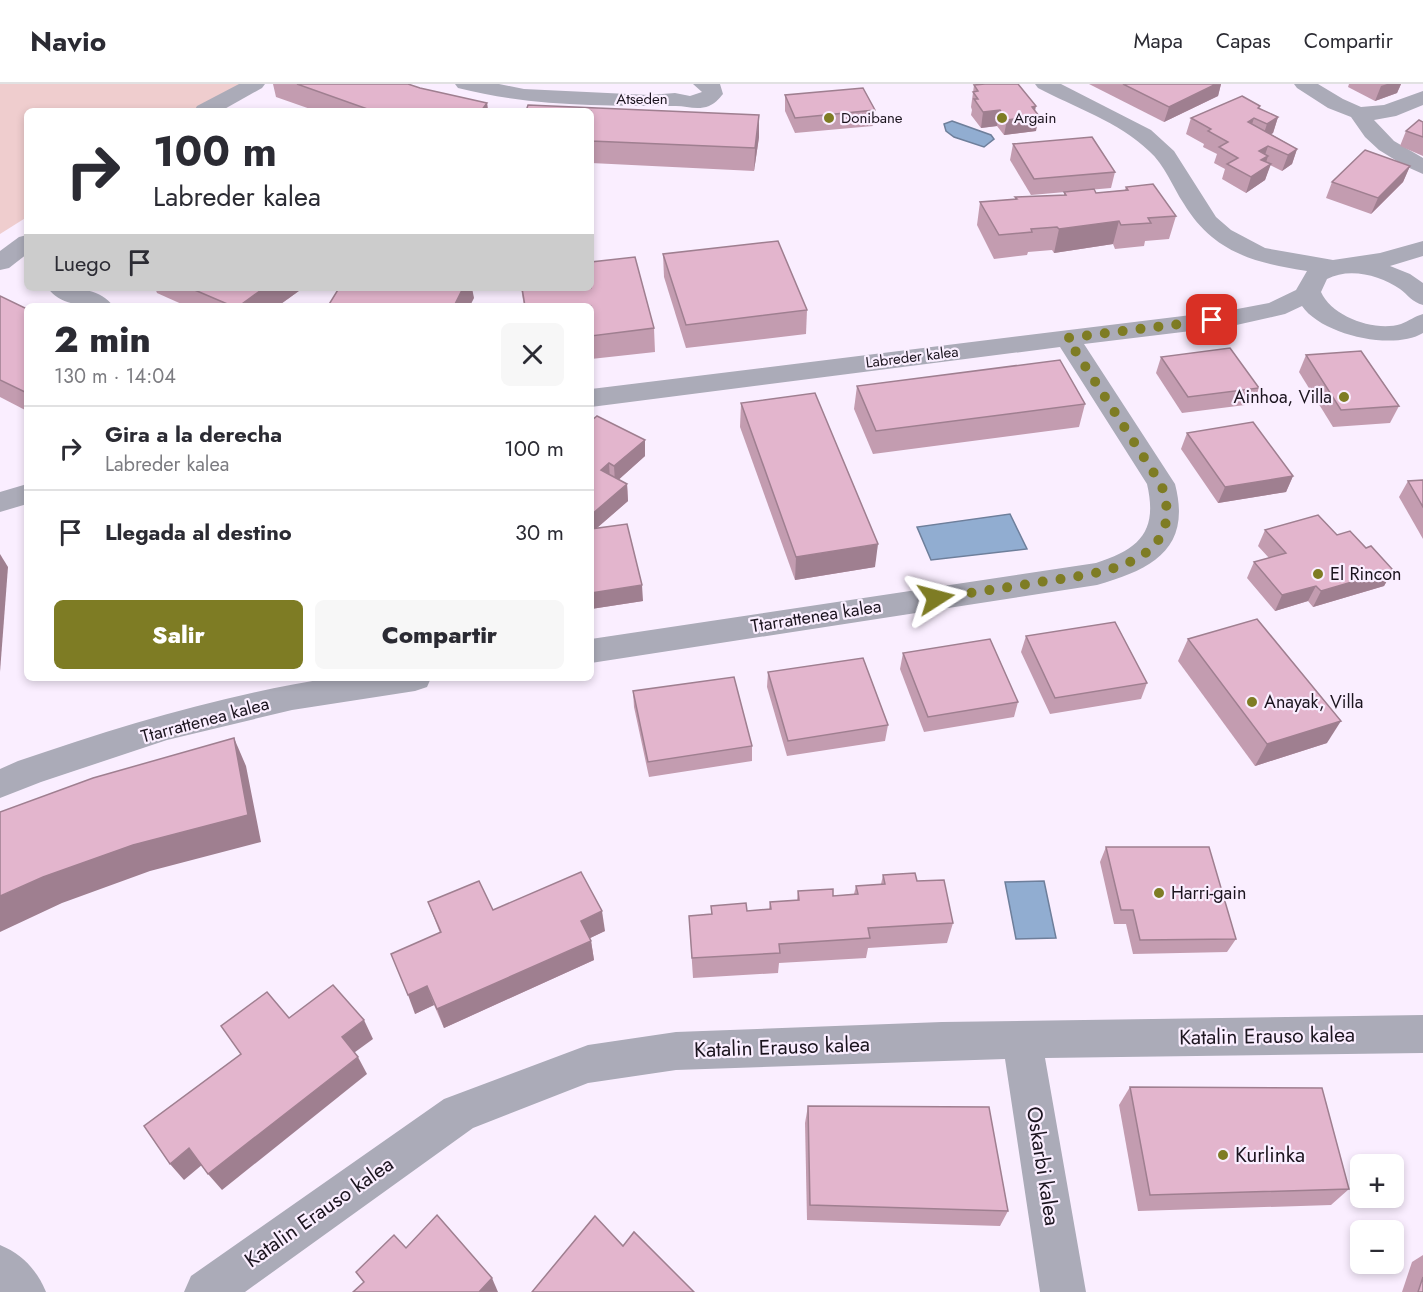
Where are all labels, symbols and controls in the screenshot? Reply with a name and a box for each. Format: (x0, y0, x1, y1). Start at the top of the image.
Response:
text: Navio (30, 21, 106, 62)
text: Mapa (1134, 26, 1183, 56)
text: Capas (1216, 26, 1271, 56)
text: Compartir (1304, 26, 1393, 56)
street label: Atseden (616, 88, 668, 110)
place label: Donibane (841, 107, 903, 129)
place label: Argain (1014, 107, 1056, 129)
marker: Donibane (822, 111, 836, 125)
marker: Argain (995, 111, 1009, 125)
text: 100 m (153, 121, 277, 182)
icon: right (54, 132, 132, 210)
text: Labreder kalea (153, 177, 321, 216)
icon: arrive (123, 246, 156, 279)
text: Luego (54, 247, 111, 279)
pin (1186, 294, 1237, 345)
icon: arrive (1195, 303, 1228, 336)
text: 2 min (54, 313, 151, 365)
button: close (501, 323, 564, 386)
street label: Labreder kalea (864, 340, 960, 374)
text: 130 m · 14:04 (54, 362, 176, 391)
place label: Ainhoa, Villa (1234, 384, 1332, 410)
marker: Ainhoa, Villa (1337, 390, 1351, 404)
text: Gira a la derecha (105, 418, 282, 450)
icon: right (54, 432, 87, 465)
text: 100 m (504, 432, 564, 464)
text: Labreder kalea (105, 450, 229, 479)
icon: arrive (54, 516, 87, 549)
text: Llegada al destino (105, 516, 292, 548)
text: 30 m (515, 516, 564, 548)
place label: El Rincon (1330, 561, 1402, 587)
position arrow (904, 566, 968, 630)
marker: El Rincon (1311, 567, 1325, 581)
street label: Ttarrattenea kalea (749, 593, 883, 639)
button: Salir (54, 600, 303, 669)
button: Compartir (315, 600, 564, 669)
place label: Anayak, Villa (1264, 689, 1363, 715)
street label: Ttarrattenea kalea (138, 690, 272, 750)
marker: Anayak, Villa (1245, 695, 1259, 709)
place label: Harri-gain (1171, 880, 1246, 906)
marker: Harri-gain (1152, 886, 1166, 900)
street label: Katalin Erauso kalea (1179, 1019, 1355, 1053)
street label: Katalin Erauso kalea (694, 1029, 870, 1065)
street label: Oskarbi kalea (1019, 1104, 1067, 1228)
place label: Kurlinka (1235, 1140, 1305, 1170)
marker: Kurlinka (1216, 1148, 1230, 1162)
street label: Katalin Erauso kalea (238, 1149, 400, 1275)
map controls (1350, 1154, 1404, 1274)
button: + (1350, 1154, 1404, 1208)
button: − (1350, 1220, 1404, 1274)

